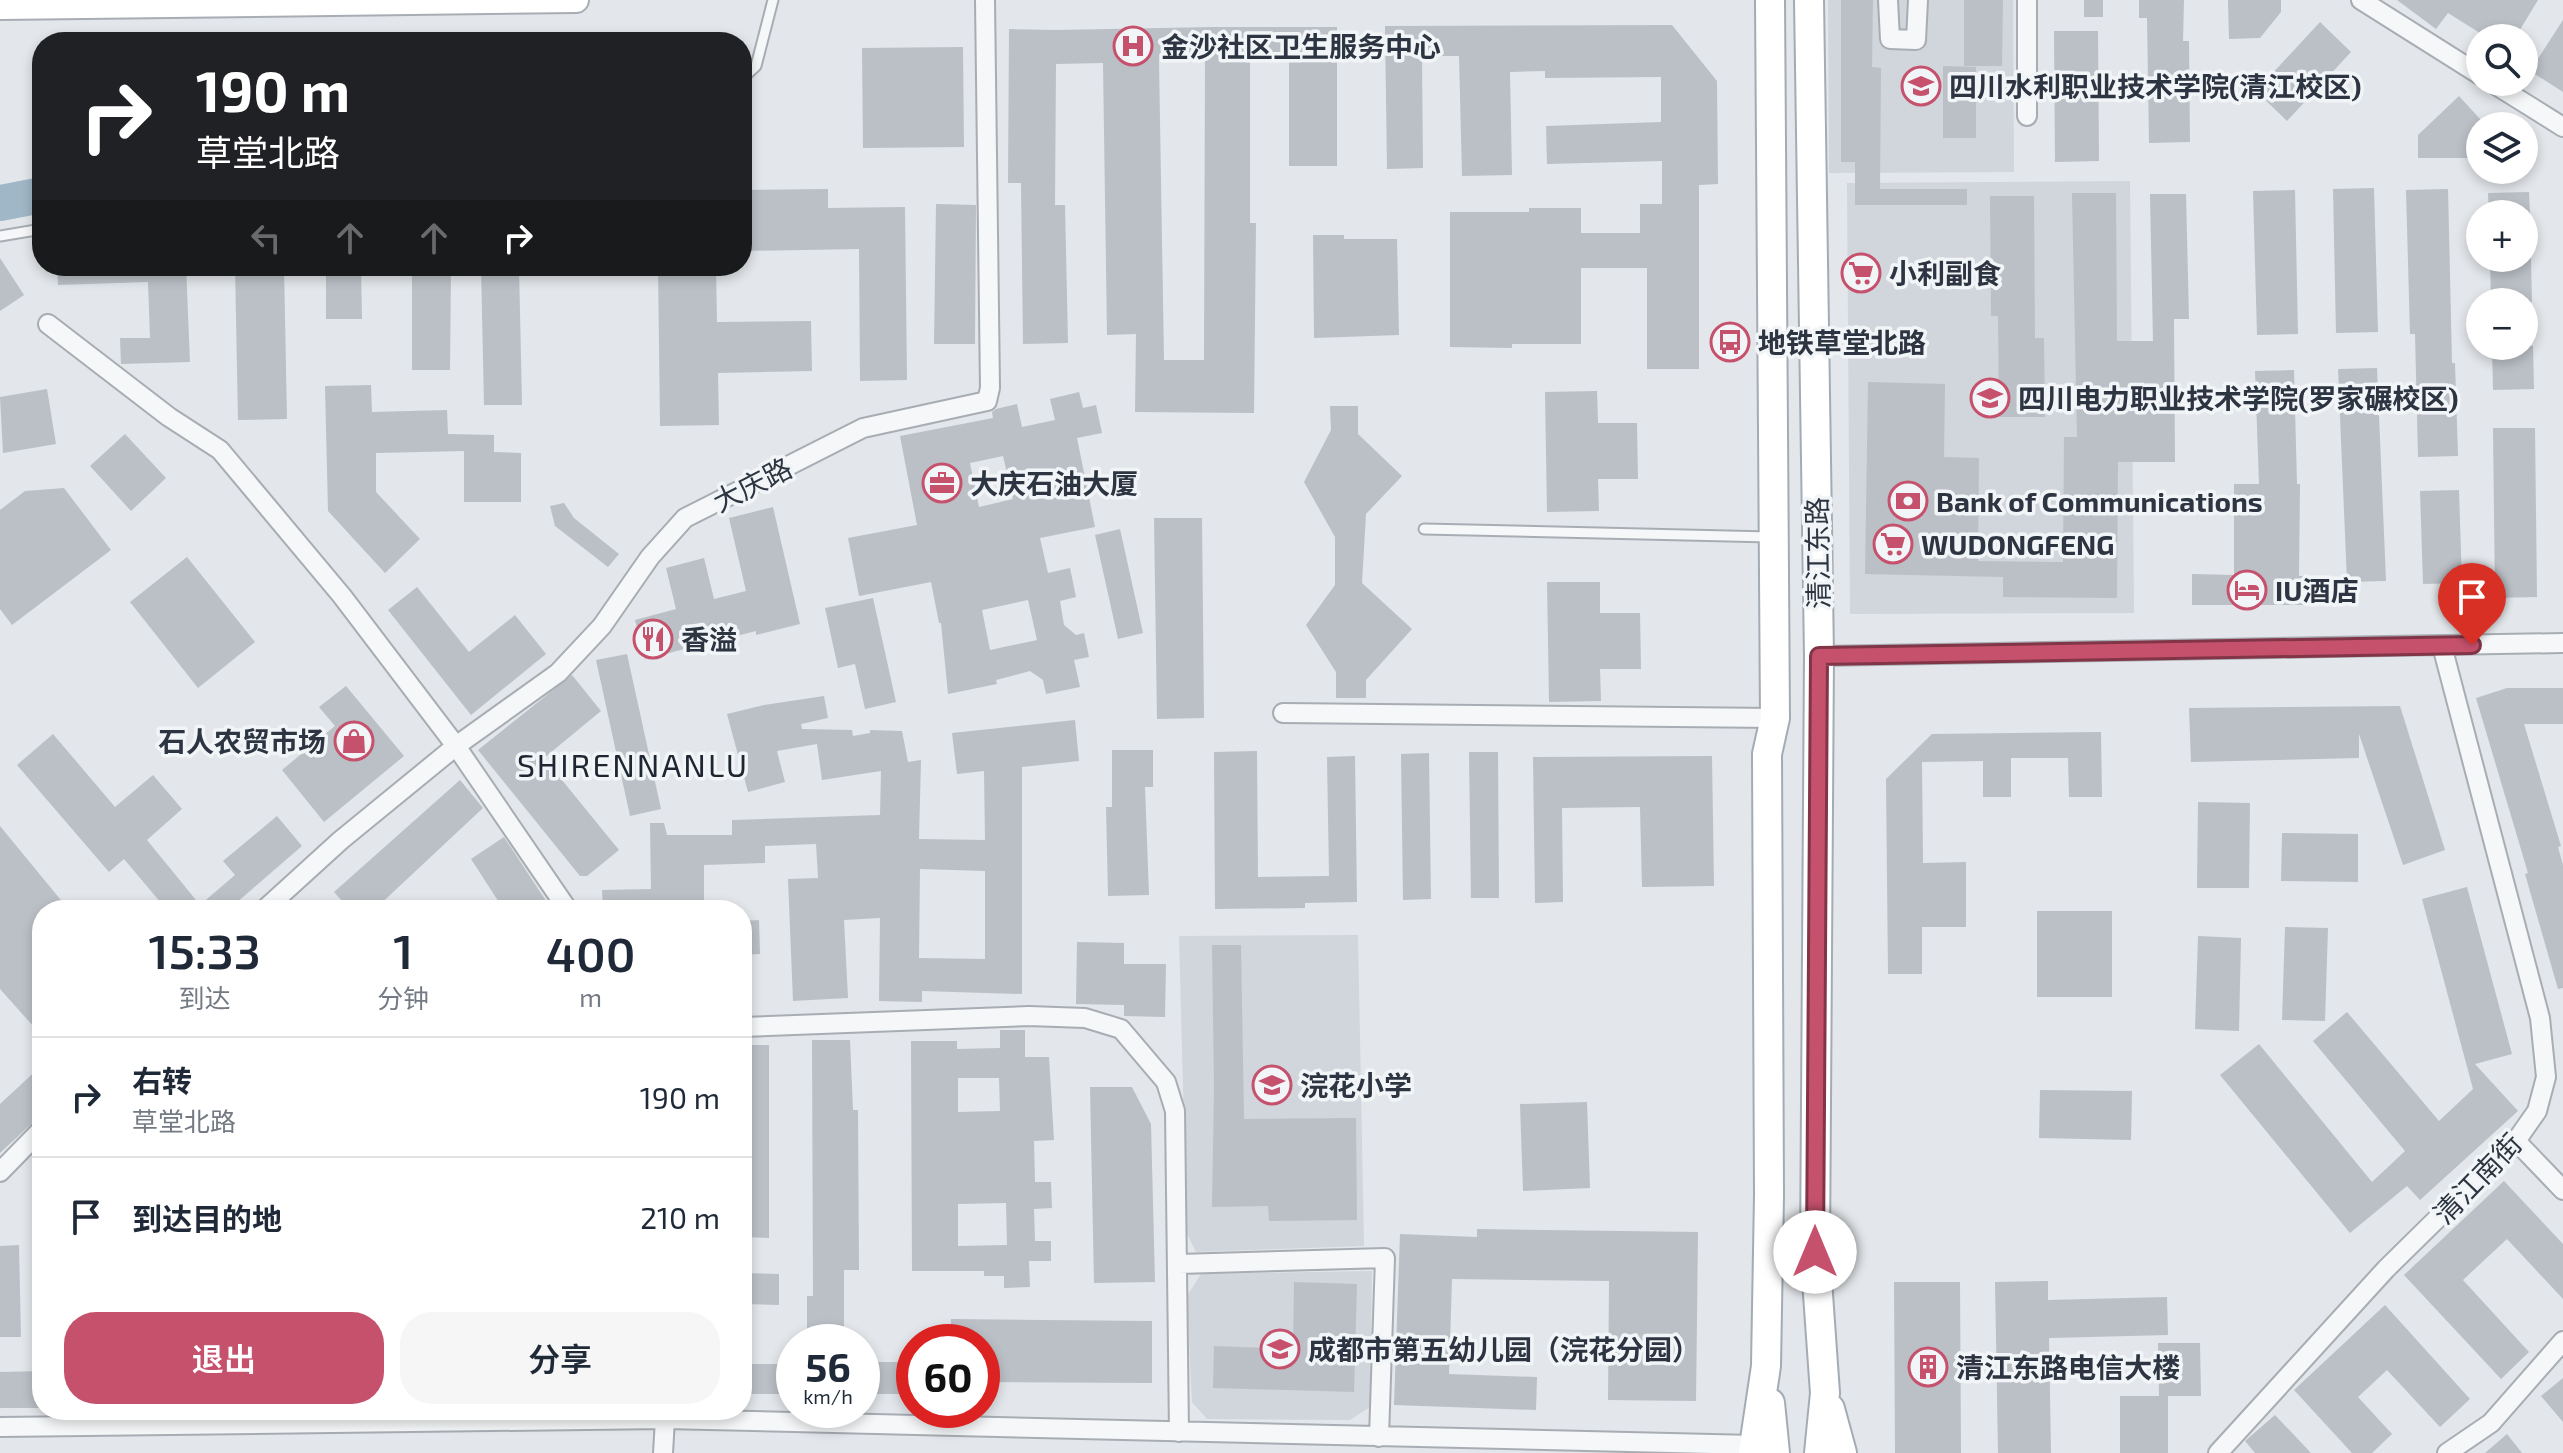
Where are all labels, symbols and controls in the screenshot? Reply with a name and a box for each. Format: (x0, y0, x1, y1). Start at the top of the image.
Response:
map controls (2466, 24, 2538, 360)
button: search (2466, 24, 2538, 96)
hospital icon: 金沙社区卫生服务中心 (1112, 25, 1154, 67)
place label: 金沙社区卫生服务中心 (1161, 29, 1441, 63)
text: 190 m (196, 56, 350, 123)
icon: right (64, 64, 168, 168)
school or university icon: 四川水利职业技术学院(清江校区) (1900, 65, 1942, 107)
place label: 四川水利职业技术学院(清江校区) (1949, 69, 2362, 103)
button: layers (2466, 112, 2538, 184)
text: 草堂北路 (196, 130, 340, 173)
button: + (2466, 200, 2538, 272)
icon: left (244, 216, 288, 260)
icon: ahead (328, 216, 372, 260)
icon: ahead (412, 216, 456, 260)
icon: right (496, 216, 540, 260)
supermarket icon: 小利副食 (1840, 252, 1882, 294)
place label: 小利副食 (1889, 256, 2001, 290)
button: − (2466, 288, 2538, 360)
bus stop icon: 地铁草堂北路 (1709, 321, 1751, 363)
place label: 地铁草堂北路 (1758, 325, 1926, 359)
school or university icon: 四川电力职业技术学院(罗家碾校区) (1969, 377, 2011, 419)
place label: 四川电力职业技术学院(罗家碾校区) (2018, 381, 2459, 415)
street label: 大庆路 (707, 450, 797, 518)
office icon: 大庆石油大厦 (921, 462, 963, 504)
place label: 大庆石油大厦 (970, 466, 1138, 500)
bank icon: Bank of Communications (1887, 480, 1929, 522)
place label: Bank of Communications (1936, 484, 2263, 518)
street label: 清江东路 (1799, 497, 1835, 609)
supermarket icon: WUDONGFENG (1872, 523, 1914, 565)
place label: WUDONGFENG (1921, 527, 2114, 561)
pin (2438, 563, 2506, 645)
hotel icon: IU酒店 (2226, 569, 2268, 611)
place label: IU酒店 (2275, 573, 2358, 607)
icon: arrive (2450, 575, 2494, 619)
restaurant icon: 香溢 (632, 618, 674, 660)
place label: 香溢 (681, 622, 737, 656)
shop icon: 石人农贸市场 (333, 720, 375, 762)
place label: 石人农贸市场 (158, 724, 326, 758)
district label: SHIRENNANLU (517, 745, 749, 783)
text: 15:33 (149, 921, 261, 979)
text: 1 (393, 921, 413, 979)
text: 400 (546, 924, 635, 982)
text: m (579, 981, 602, 1012)
text: 到达 (179, 982, 231, 1013)
text: 分钟 (377, 982, 429, 1013)
text: 右转 (132, 1062, 192, 1098)
school or university icon: 浣花小学 (1251, 1064, 1293, 1106)
place label: 浣花小学 (1300, 1068, 1412, 1102)
icon: right (64, 1075, 108, 1119)
text: 190 m (640, 1079, 720, 1115)
text: 草堂北路 (132, 1105, 236, 1136)
street label: 清江南街 (2426, 1126, 2528, 1230)
icon: arrive (64, 1195, 108, 1239)
text: 210 m (640, 1199, 720, 1235)
text: 到达目的地 (132, 1200, 282, 1236)
position arrow (1773, 1210, 1857, 1294)
button: 退出 (64, 1312, 384, 1404)
button: 分享 (400, 1312, 720, 1404)
speed limit sign: 60 (896, 1324, 1000, 1428)
school or university icon: 成都市第五幼儿园（浣花分园） (1259, 1328, 1301, 1370)
place label: 成都市第五幼儿园（浣花分园） (1308, 1332, 1700, 1366)
text: 56 (805, 1342, 851, 1390)
building icon: 清江东路电信大楼 (1907, 1346, 1949, 1388)
place label: 清江东路电信大楼 (1956, 1350, 2180, 1384)
text: km/h (803, 1384, 853, 1408)

